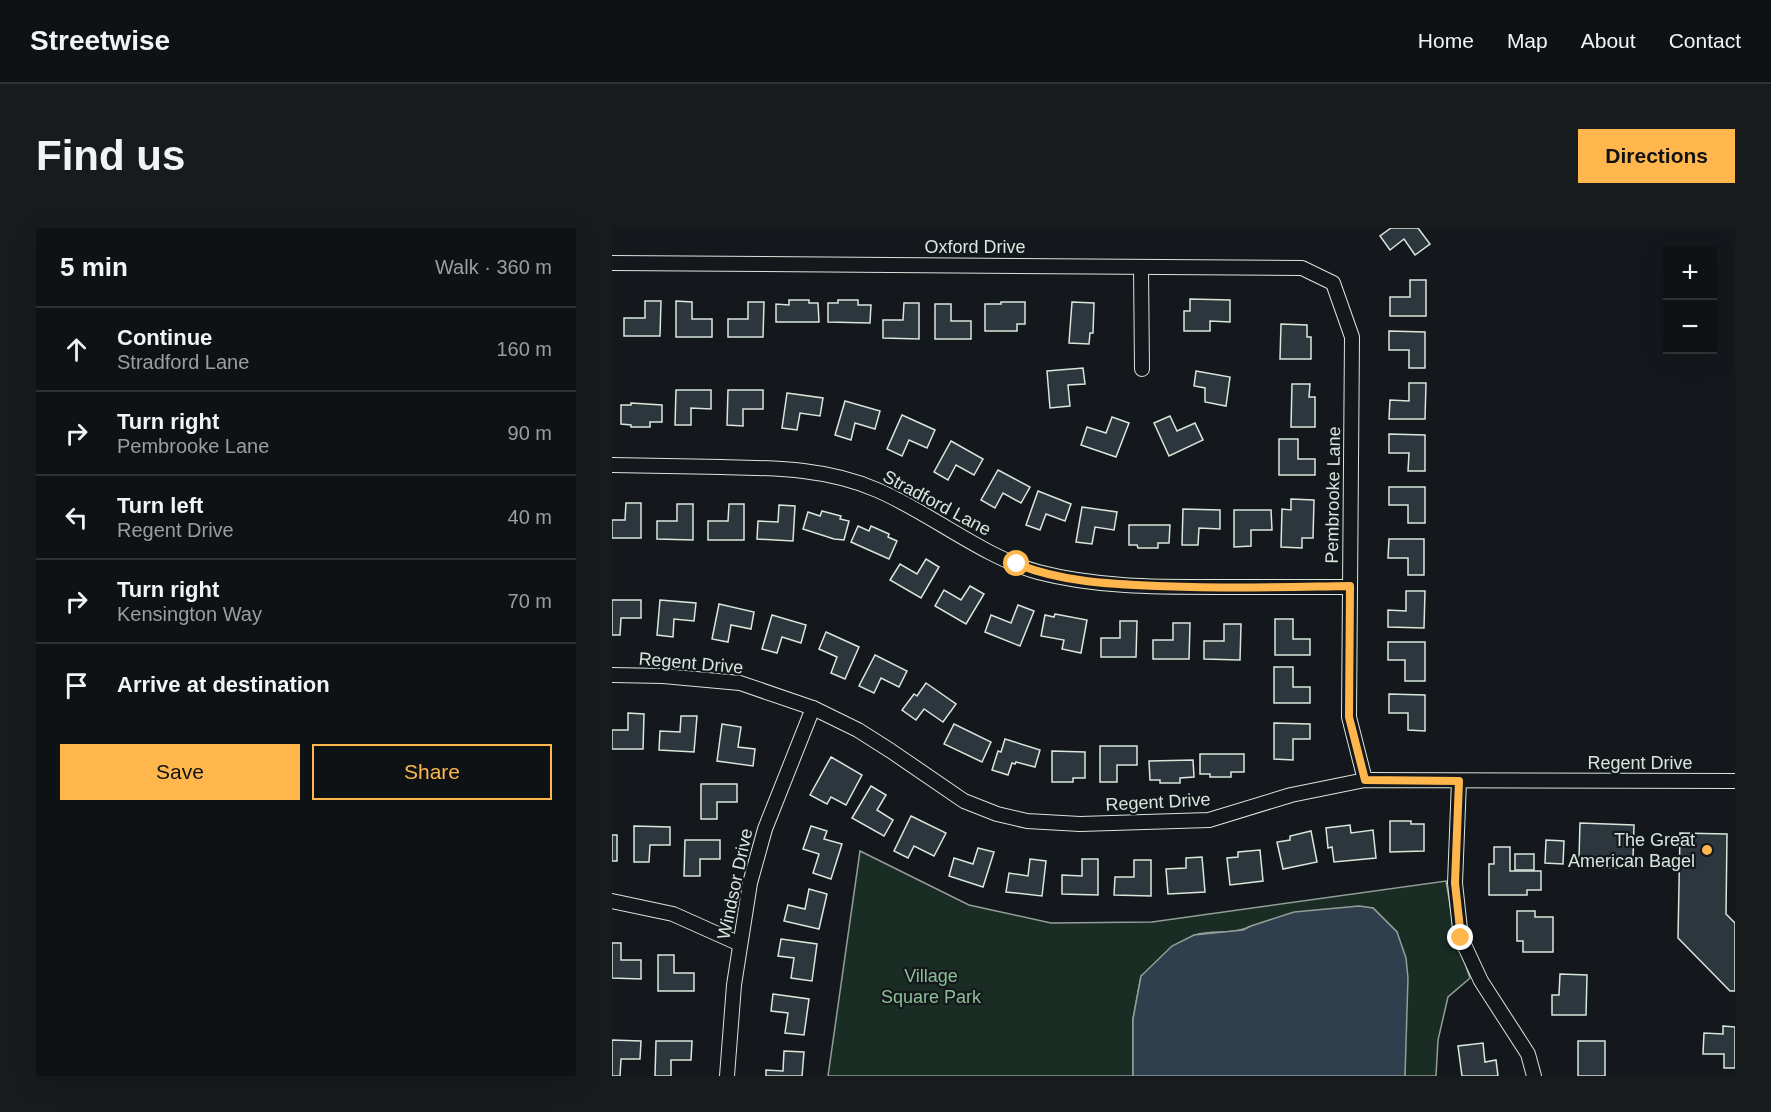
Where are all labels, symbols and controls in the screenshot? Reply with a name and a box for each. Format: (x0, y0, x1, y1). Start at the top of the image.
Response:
text: Streetwise (30, 25, 170, 56)
text: Home (1418, 29, 1474, 52)
text: Map (1507, 29, 1548, 52)
text: About (1581, 29, 1636, 52)
text: Contact (1669, 29, 1741, 52)
button: Directions (1578, 129, 1735, 183)
text: Find us (36, 132, 185, 179)
street label: Oxford Drive (924, 237, 1026, 257)
map controls (1663, 246, 1717, 354)
button: + (1663, 246, 1717, 300)
text: 5 min (60, 252, 128, 282)
text: Walk · 360 m (435, 256, 552, 278)
button: − (1663, 300, 1717, 354)
text: Continue (117, 325, 212, 350)
icon: ahead (60, 333, 93, 366)
text: 160 m (496, 338, 552, 360)
text: Stradford Lane (117, 351, 249, 373)
text: Turn right (117, 409, 219, 434)
icon: right (60, 417, 93, 450)
text: 90 m (508, 422, 552, 444)
street label: Pembrooke Lane (1322, 426, 1344, 564)
text: Pembrooke Lane (117, 435, 269, 457)
street label: Stradford Lane (880, 466, 994, 540)
text: Turn left (117, 493, 203, 518)
icon: left (60, 501, 93, 534)
text: 40 m (508, 506, 552, 528)
text: Regent Drive (117, 519, 234, 541)
route start (1003, 550, 1029, 576)
text: Turn right (117, 577, 219, 602)
icon: right (60, 585, 93, 618)
text: 70 m (508, 590, 552, 612)
text: Kensington Way (117, 603, 262, 625)
street label: Regent Drive (638, 648, 744, 678)
icon: arrive (60, 669, 93, 702)
text: Arrive at destination (117, 672, 330, 697)
button: Save (60, 744, 300, 800)
button: Share (312, 744, 552, 800)
street label: Regent Drive (1587, 753, 1693, 773)
street label: Regent Drive (1105, 789, 1211, 815)
street label: Windsor Drive (713, 827, 757, 941)
place label: The Great American Bagel (1568, 830, 1695, 871)
marker: The Great American Bagel (1700, 843, 1714, 857)
route end (1447, 924, 1473, 950)
park label: Village Square Park (881, 966, 982, 1007)

